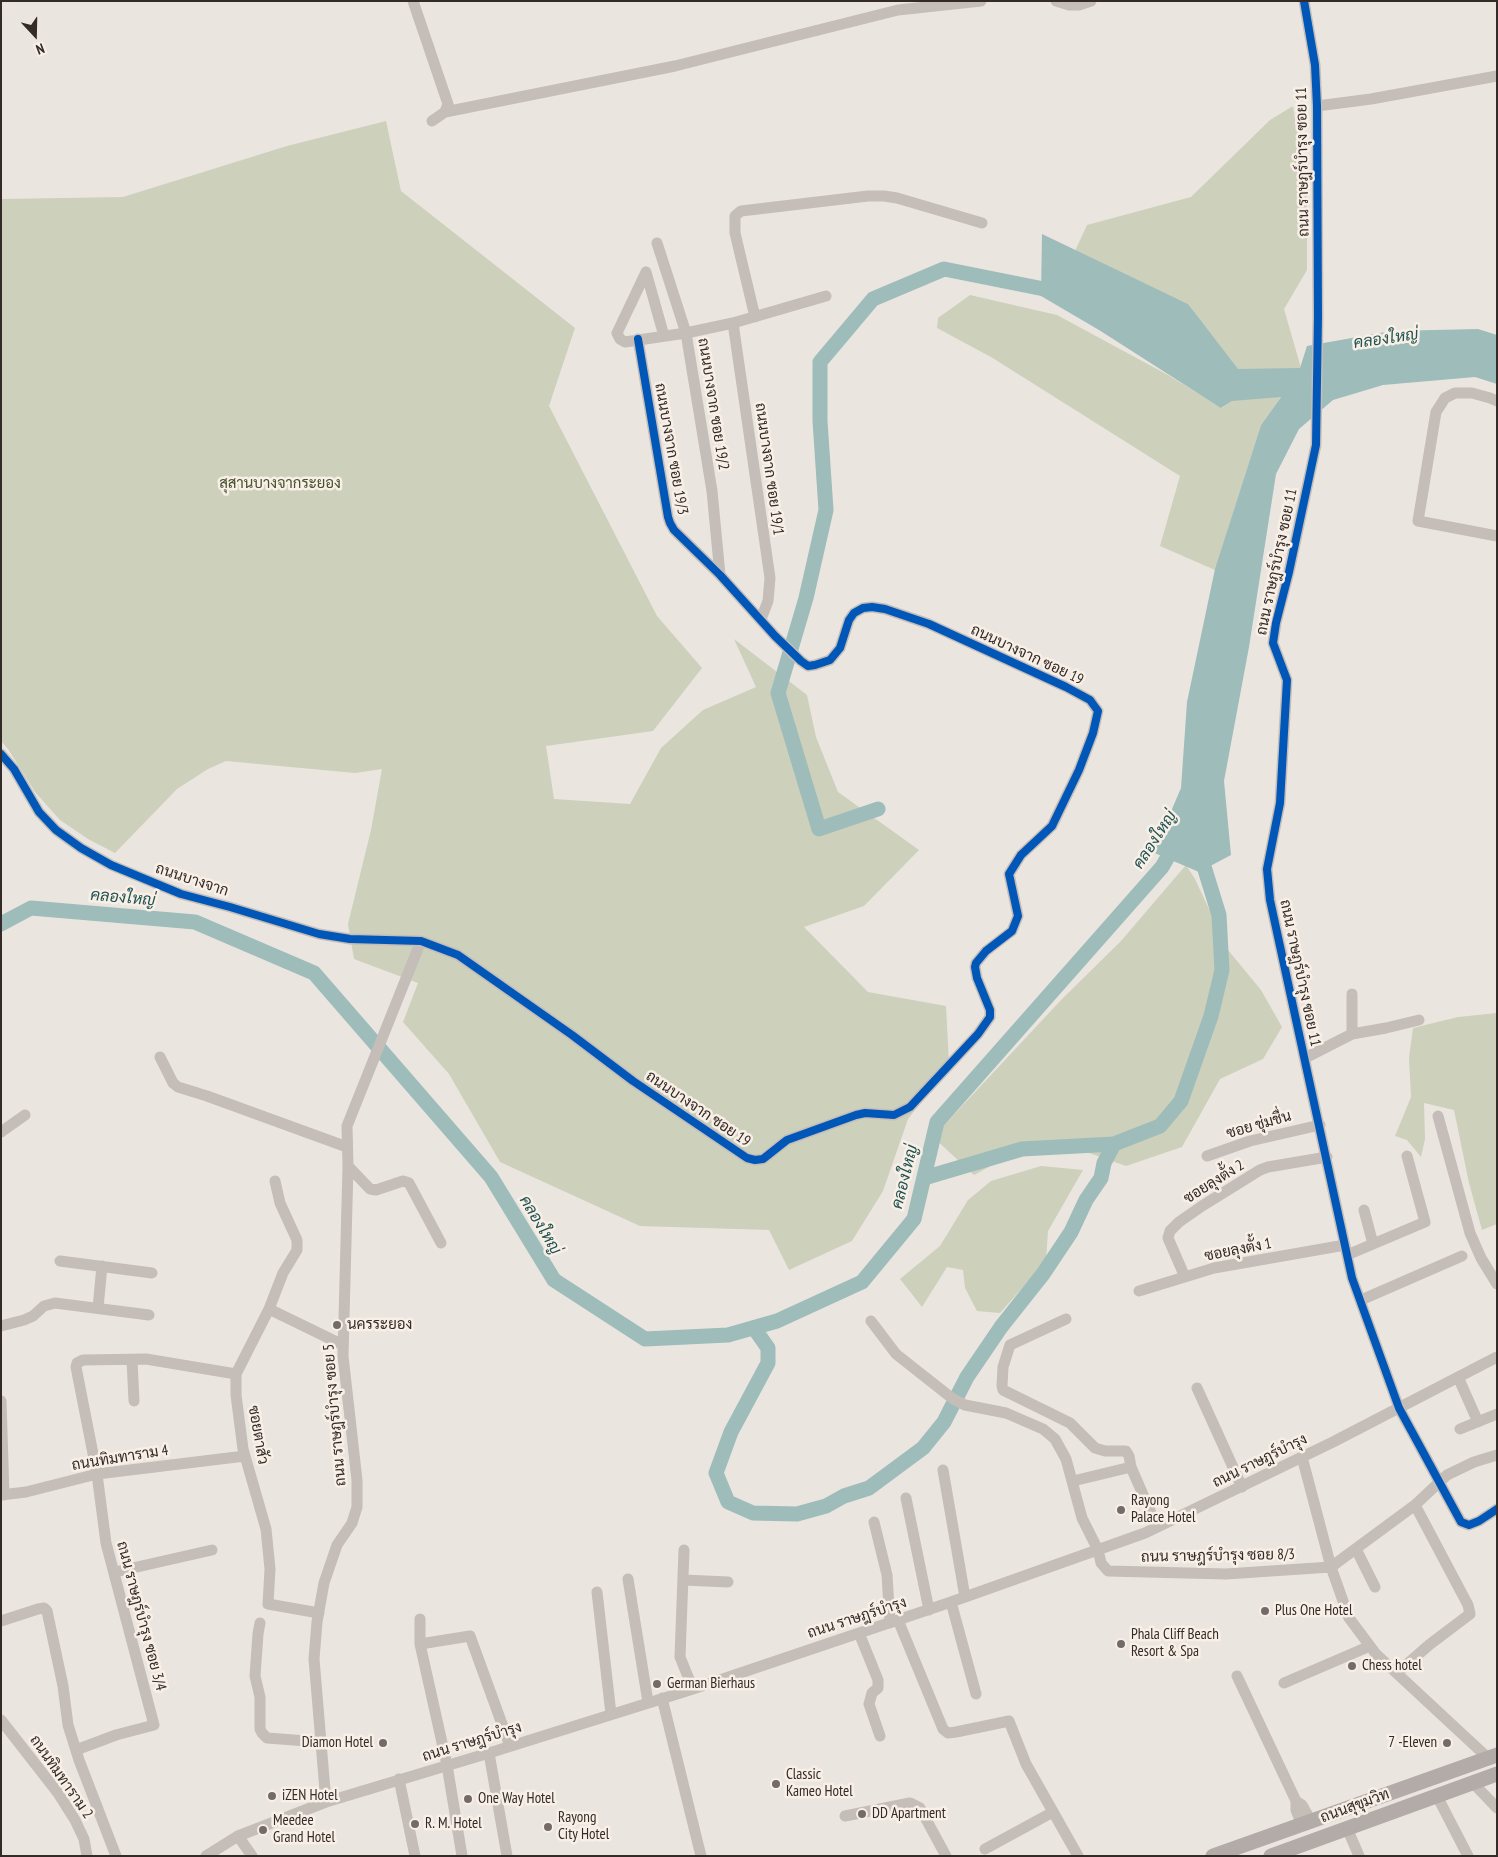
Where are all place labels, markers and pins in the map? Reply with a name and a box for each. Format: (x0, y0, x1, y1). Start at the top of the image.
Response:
place label: นครระยอง (347, 1316, 412, 1334)
marker: นครระยอง (331, 1319, 343, 1331)
place label: Rayong Palace Hotel (1131, 1492, 1196, 1527)
marker: Rayong Palace Hotel (1115, 1504, 1127, 1516)
place label: Plus One Hotel (1275, 1602, 1352, 1620)
marker: Plus One Hotel (1259, 1605, 1271, 1617)
place label: Phala Cliff Beach Resort & Spa (1131, 1626, 1219, 1661)
marker: Phala Cliff Beach Resort & Spa (1115, 1638, 1127, 1650)
place label: Chess hotel (1362, 1657, 1422, 1675)
marker: Chess hotel (1346, 1660, 1358, 1672)
place label: German Bierhaus (667, 1675, 755, 1693)
marker: German Bierhaus (651, 1678, 663, 1690)
place label: Diamon Hotel (302, 1734, 373, 1752)
place label: 7 -Eleven (1388, 1734, 1437, 1752)
marker: Diamon Hotel (377, 1737, 389, 1749)
marker: 7 -Eleven (1441, 1737, 1453, 1749)
place label: Classic Kameo Hotel (786, 1766, 853, 1801)
marker: Classic Kameo Hotel (770, 1778, 782, 1790)
place label: iZEN Hotel (282, 1787, 338, 1805)
marker: iZEN Hotel (266, 1790, 278, 1802)
place label: One Way Hotel (478, 1790, 555, 1808)
marker: One Way Hotel (462, 1793, 474, 1805)
place label: DD Apartment (872, 1805, 946, 1823)
marker: DD Apartment (856, 1808, 868, 1820)
place label: Rayong City Hotel (558, 1809, 609, 1844)
place label: Meedee Grand Hotel (273, 1812, 335, 1847)
place label: R. M. Hotel (425, 1815, 482, 1833)
marker: R. M. Hotel (409, 1818, 421, 1830)
marker: Rayong City Hotel (542, 1821, 554, 1833)
marker: Meedee Grand Hotel (257, 1824, 269, 1836)

